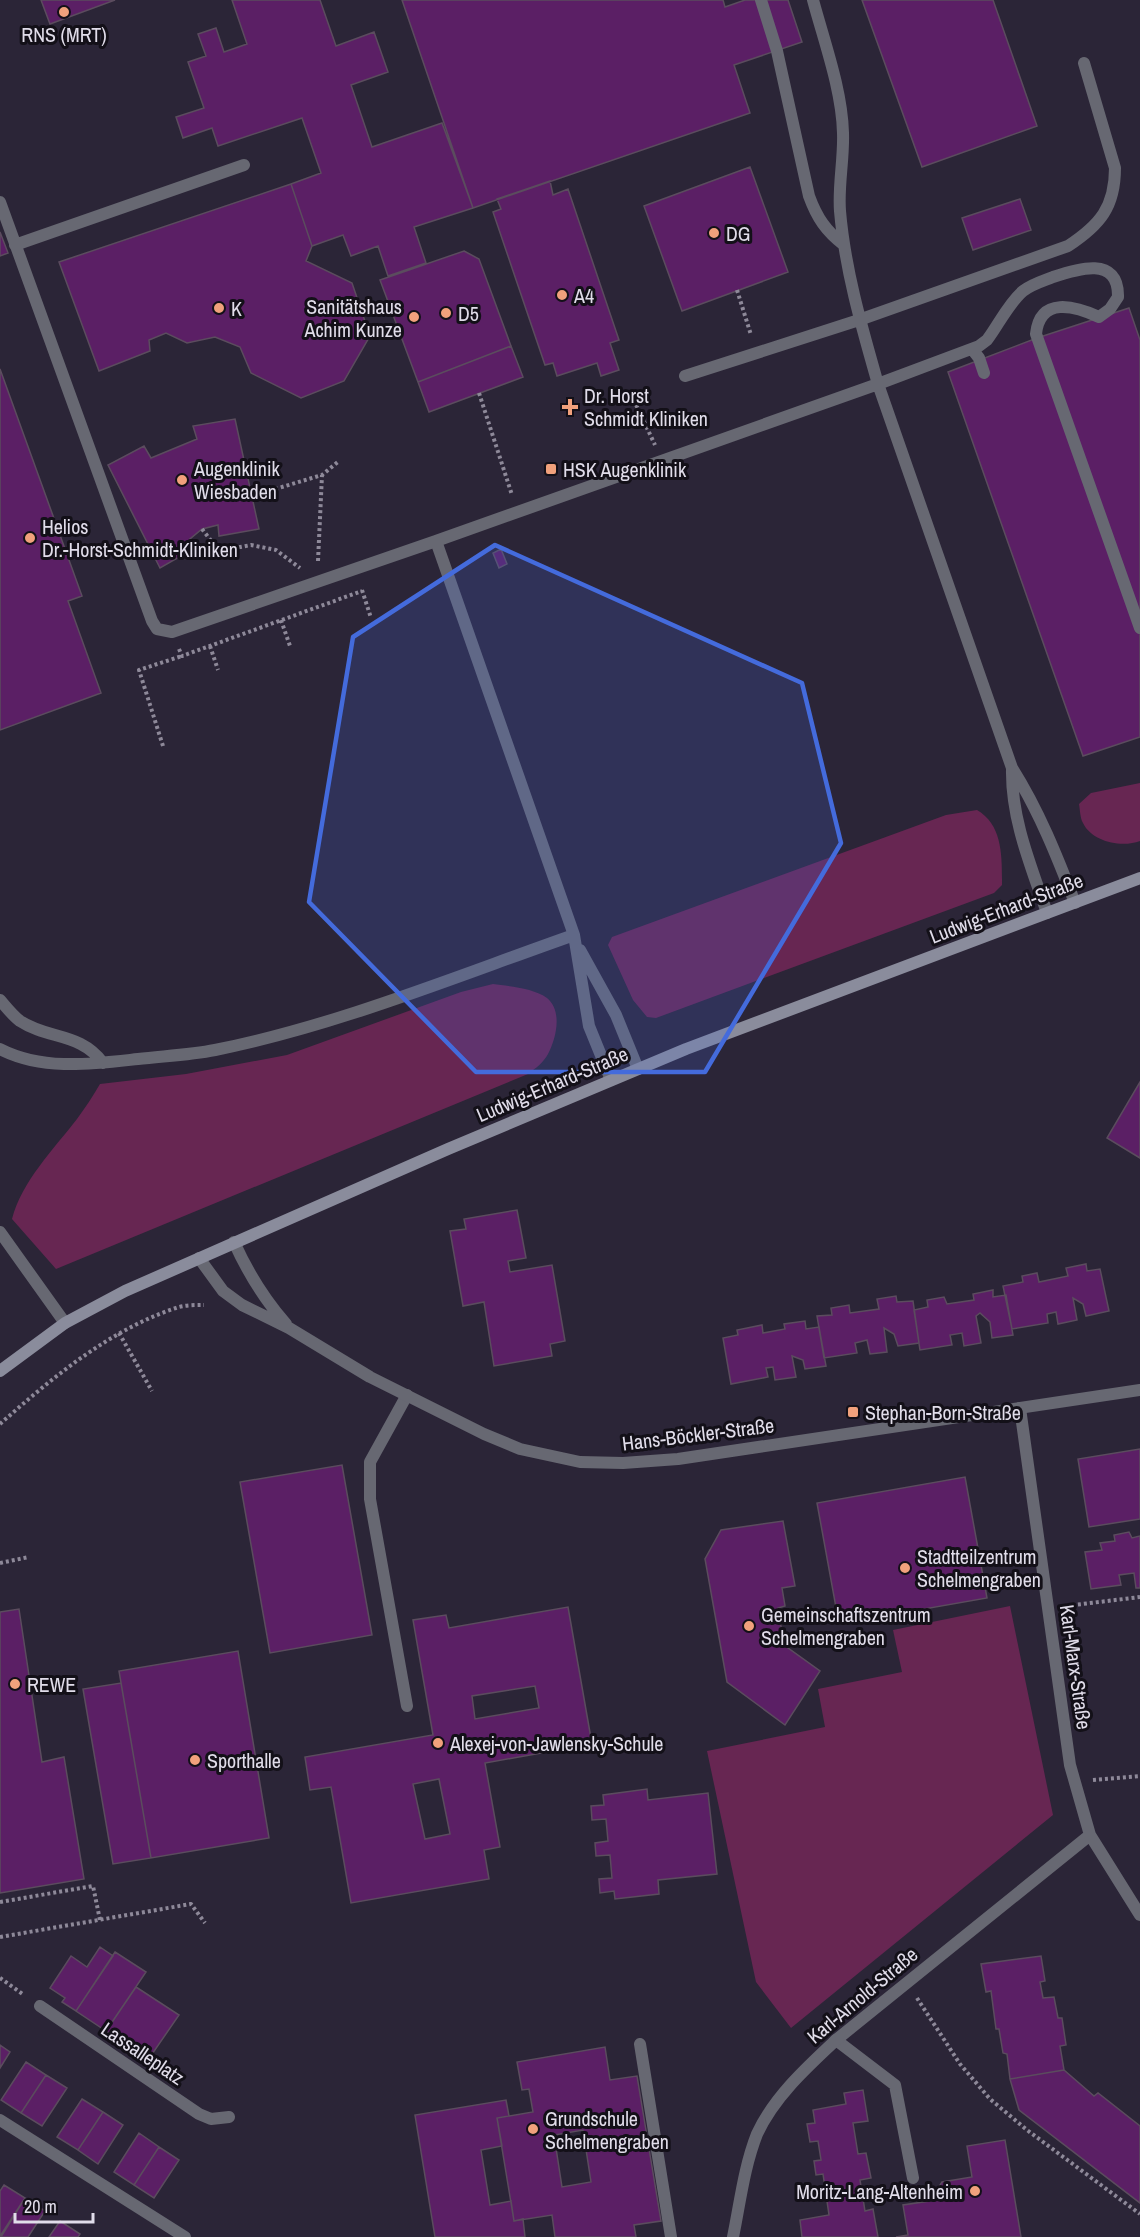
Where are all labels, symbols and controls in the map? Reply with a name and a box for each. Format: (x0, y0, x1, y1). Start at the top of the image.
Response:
marker: RNS (MRT) (57, 5, 71, 19)
place label: RNS (MRT) (21, 21, 107, 48)
place label: DG (726, 220, 751, 247)
marker: DG (707, 226, 721, 240)
place label: A4 (573, 282, 594, 309)
marker: A4 (555, 288, 569, 302)
place label: Sanitätshaus Achim Kunze (303, 293, 402, 343)
place label: K (231, 295, 242, 322)
place label: D5 (458, 300, 479, 327)
marker: K (212, 301, 226, 315)
marker: D5 (439, 306, 453, 320)
marker: Sanitätshaus Achim Kunze (407, 310, 421, 324)
place label: Dr. Horst Schmidt Kliniken (584, 382, 708, 432)
marker: Dr. Horst Schmidt Kliniken (561, 398, 579, 416)
place label: Augenklinik Wiesbaden (193, 455, 280, 505)
place label: HSK Augenklinik (563, 456, 687, 483)
marker: HSK Augenklinik (544, 462, 558, 476)
marker: Augenklinik Wiesbaden (175, 473, 189, 487)
place label: Helios Dr.-Horst-Schmidt-Kliniken (42, 513, 238, 563)
marker: Helios Dr.-Horst-Schmidt-Kliniken (23, 531, 37, 545)
street label: Ludwig-Erhard-Straße (925, 866, 1087, 950)
street label: Ludwig-Erhard-Straße (472, 1040, 632, 1128)
place label: Stephan-Born-Straße (865, 1399, 1021, 1426)
marker: Stephan-Born-Straße (846, 1405, 860, 1419)
street label: Hans-Böckler-Straße (620, 1411, 776, 1457)
place label: Stadtteilzentrum Schelmengraben (917, 1543, 1041, 1593)
marker: Stadtteilzentrum Schelmengraben (898, 1561, 912, 1575)
place label: Gemeinschaftszentrum Schelmengraben (761, 1601, 931, 1651)
street label: Karl-Marx-Straße (1054, 1603, 1098, 1731)
marker: Gemeinschaftszentrum Schelmengraben (742, 1619, 756, 1633)
place label: REWE (27, 1671, 76, 1698)
marker: REWE (8, 1677, 22, 1691)
place label: Alexej-von-Jawlensky-Schule (449, 1730, 663, 1757)
marker: Alexej-von-Jawlensky-Schule (431, 1736, 445, 1750)
place label: Sporthalle (207, 1747, 281, 1774)
marker: Sporthalle (188, 1753, 202, 1767)
street label: Karl-Arnold-Straße (801, 1941, 923, 2049)
street label: Lassalleplatz (96, 2015, 190, 2091)
place label: Grundschule Schelmengraben (545, 2105, 669, 2155)
marker: Grundschule Schelmengraben (526, 2122, 540, 2136)
place label: Moritz-Lang-Altenheim (796, 2178, 963, 2205)
marker: Moritz-Lang-Altenheim (968, 2184, 982, 2198)
scale bar (15, 2186, 93, 2224)
text: 20 m (24, 2194, 57, 2219)

